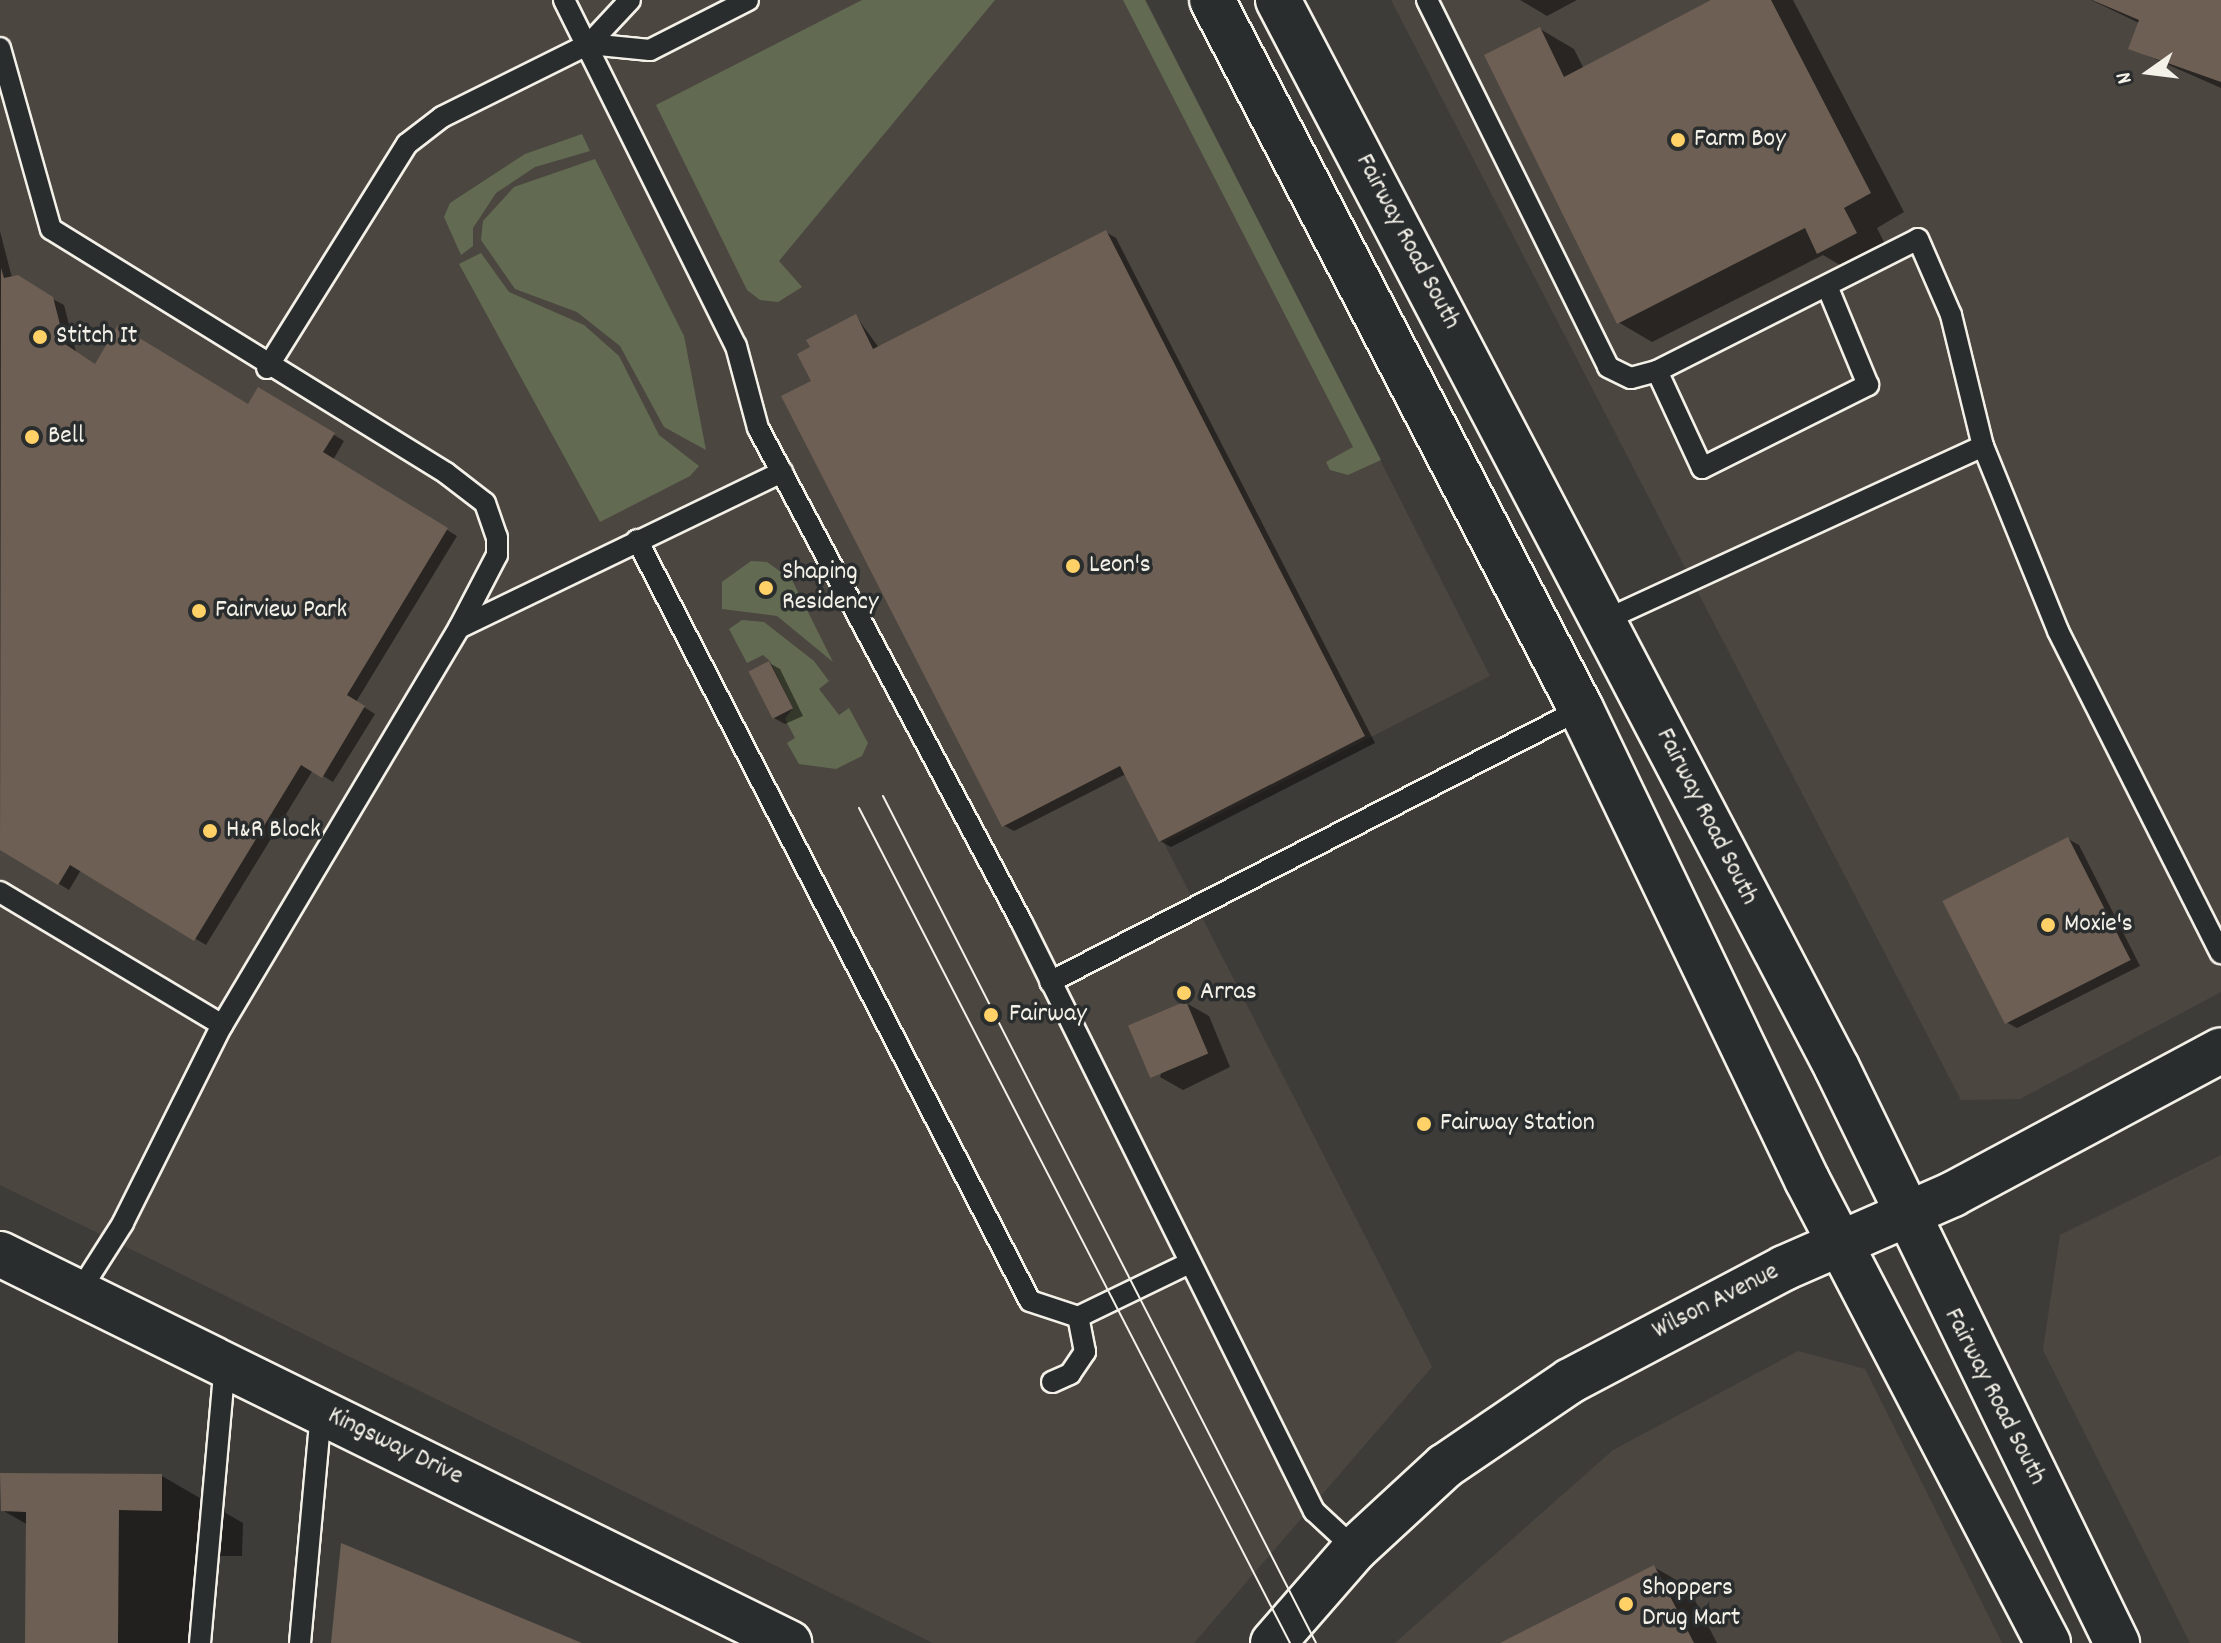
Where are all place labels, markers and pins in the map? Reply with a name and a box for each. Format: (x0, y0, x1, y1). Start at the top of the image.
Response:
place label: Farm Boy (1694, 124, 1786, 156)
marker: Farm Boy (1669, 131, 1687, 149)
place label: Stitch It (56, 321, 137, 353)
marker: Stitch It (31, 328, 49, 346)
place label: Bell (48, 421, 84, 453)
marker: Bell (23, 428, 41, 446)
place label: Leon's (1089, 550, 1151, 582)
place label: Shaping Residency (782, 557, 878, 618)
marker: Leon's (1064, 557, 1082, 575)
marker: Shaping Residency (757, 579, 775, 597)
place label: Fairview Park (215, 595, 347, 627)
marker: Fairview Park (190, 602, 208, 620)
place label: H&R Block (226, 815, 321, 847)
marker: H&R Block (201, 822, 219, 840)
place label: Moxie's (2064, 909, 2133, 941)
marker: Moxie's (2039, 916, 2057, 934)
place label: Arras (1200, 977, 1257, 1009)
marker: Arras (1175, 984, 1193, 1002)
place label: Fairway (1009, 999, 1087, 1031)
marker: Fairway (980, 1004, 1002, 1026)
place label: Fairway Station (1440, 1108, 1595, 1140)
marker: Fairway Station (1415, 1115, 1433, 1133)
place label: Shoppers Drug Mart (1642, 1573, 1740, 1634)
marker: Shoppers Drug Mart (1617, 1595, 1635, 1613)

